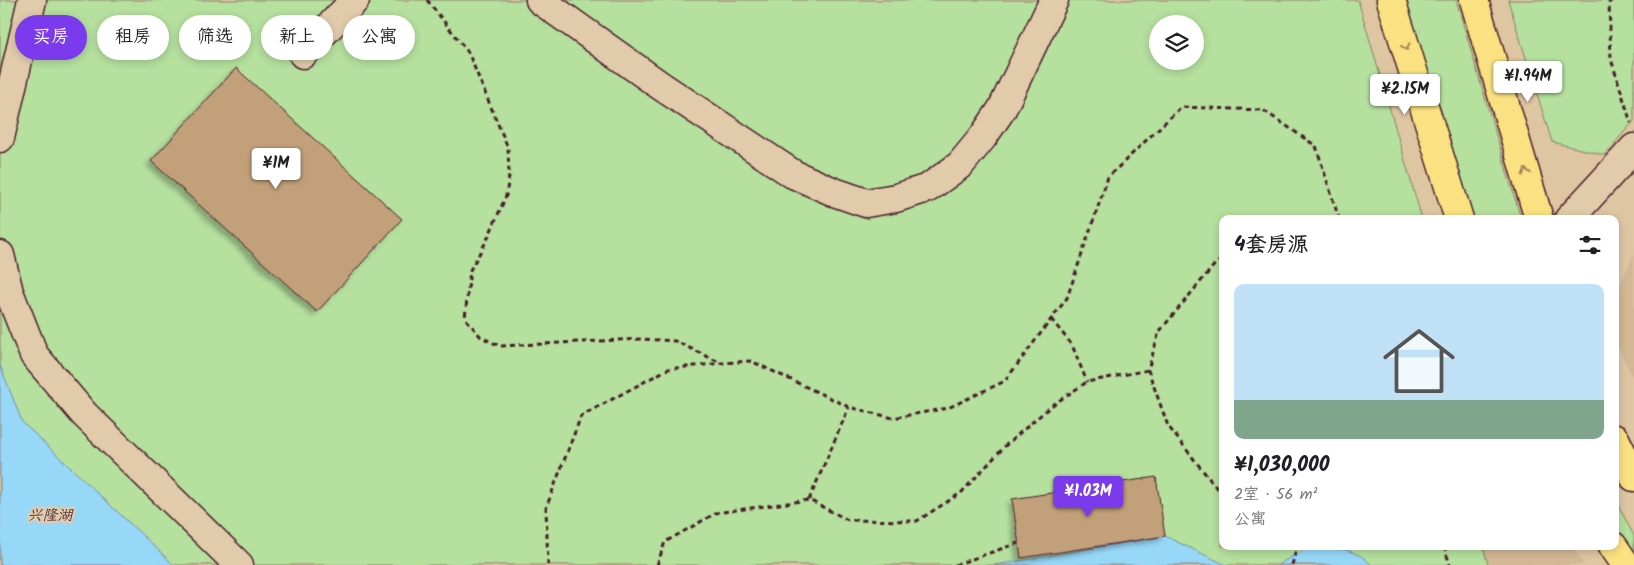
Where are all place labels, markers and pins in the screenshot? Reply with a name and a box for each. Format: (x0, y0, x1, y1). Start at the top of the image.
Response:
pin: ¥1.94M (1487, 61, 1569, 103)
pin: ¥2.15M (1364, 74, 1446, 116)
pin: ¥1M (252, 148, 300, 190)
pin: ¥1.03M (1047, 476, 1129, 518)

